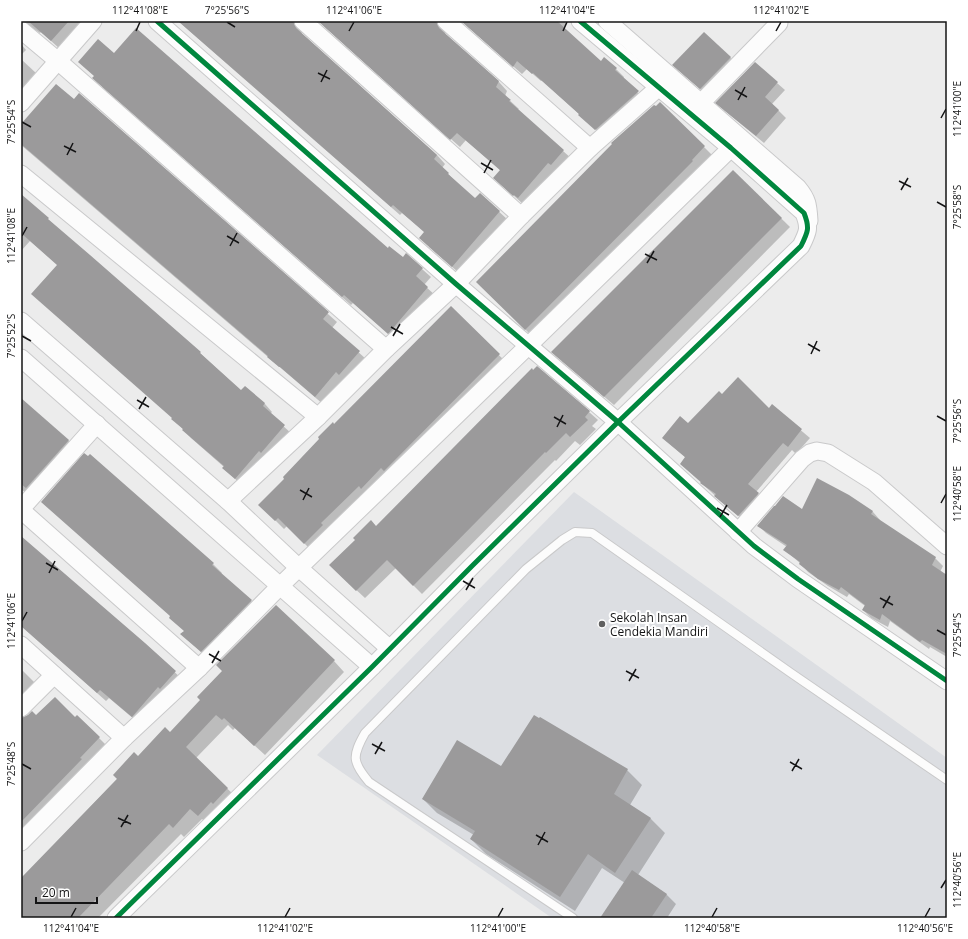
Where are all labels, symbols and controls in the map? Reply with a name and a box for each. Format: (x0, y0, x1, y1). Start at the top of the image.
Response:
text: 112°41'08"E (112, 3, 168, 17)
text: 7°25'56"S (205, 3, 249, 17)
text: 112°41'06"E (326, 3, 382, 17)
text: 112°41'04"E (539, 3, 595, 17)
text: 112°41'02"E (753, 3, 809, 17)
text: 112°41'00"E (950, 81, 964, 137)
text: 7°25'54"S (4, 100, 18, 144)
text: 7°25'58"S (950, 185, 964, 229)
text: 112°41'08"E (4, 208, 18, 264)
text: 7°25'52"S (4, 314, 18, 358)
text: 7°25'56"S (950, 399, 964, 443)
text: 112°40'58"E (950, 466, 964, 522)
text: 112°41'06"E (4, 593, 18, 649)
place label: Sekolah Insan Cendekia Mandiri (610, 609, 708, 640)
text: 7°25'54"S (950, 613, 964, 657)
marker: Sekolah Insan Cendekia Mandiri (597, 619, 607, 629)
text: 7°25'48"S (4, 742, 18, 786)
text: 112°40'56"E (950, 852, 964, 908)
scale bar (36, 879, 97, 905)
text: 20 m (42, 884, 70, 901)
text: 112°41'04"E (43, 921, 99, 935)
text: 112°41'02"E (257, 921, 313, 935)
text: 112°41'00"E (470, 921, 526, 935)
text: 112°40'58"E (684, 921, 740, 935)
text: 112°40'56"E (897, 921, 953, 935)

